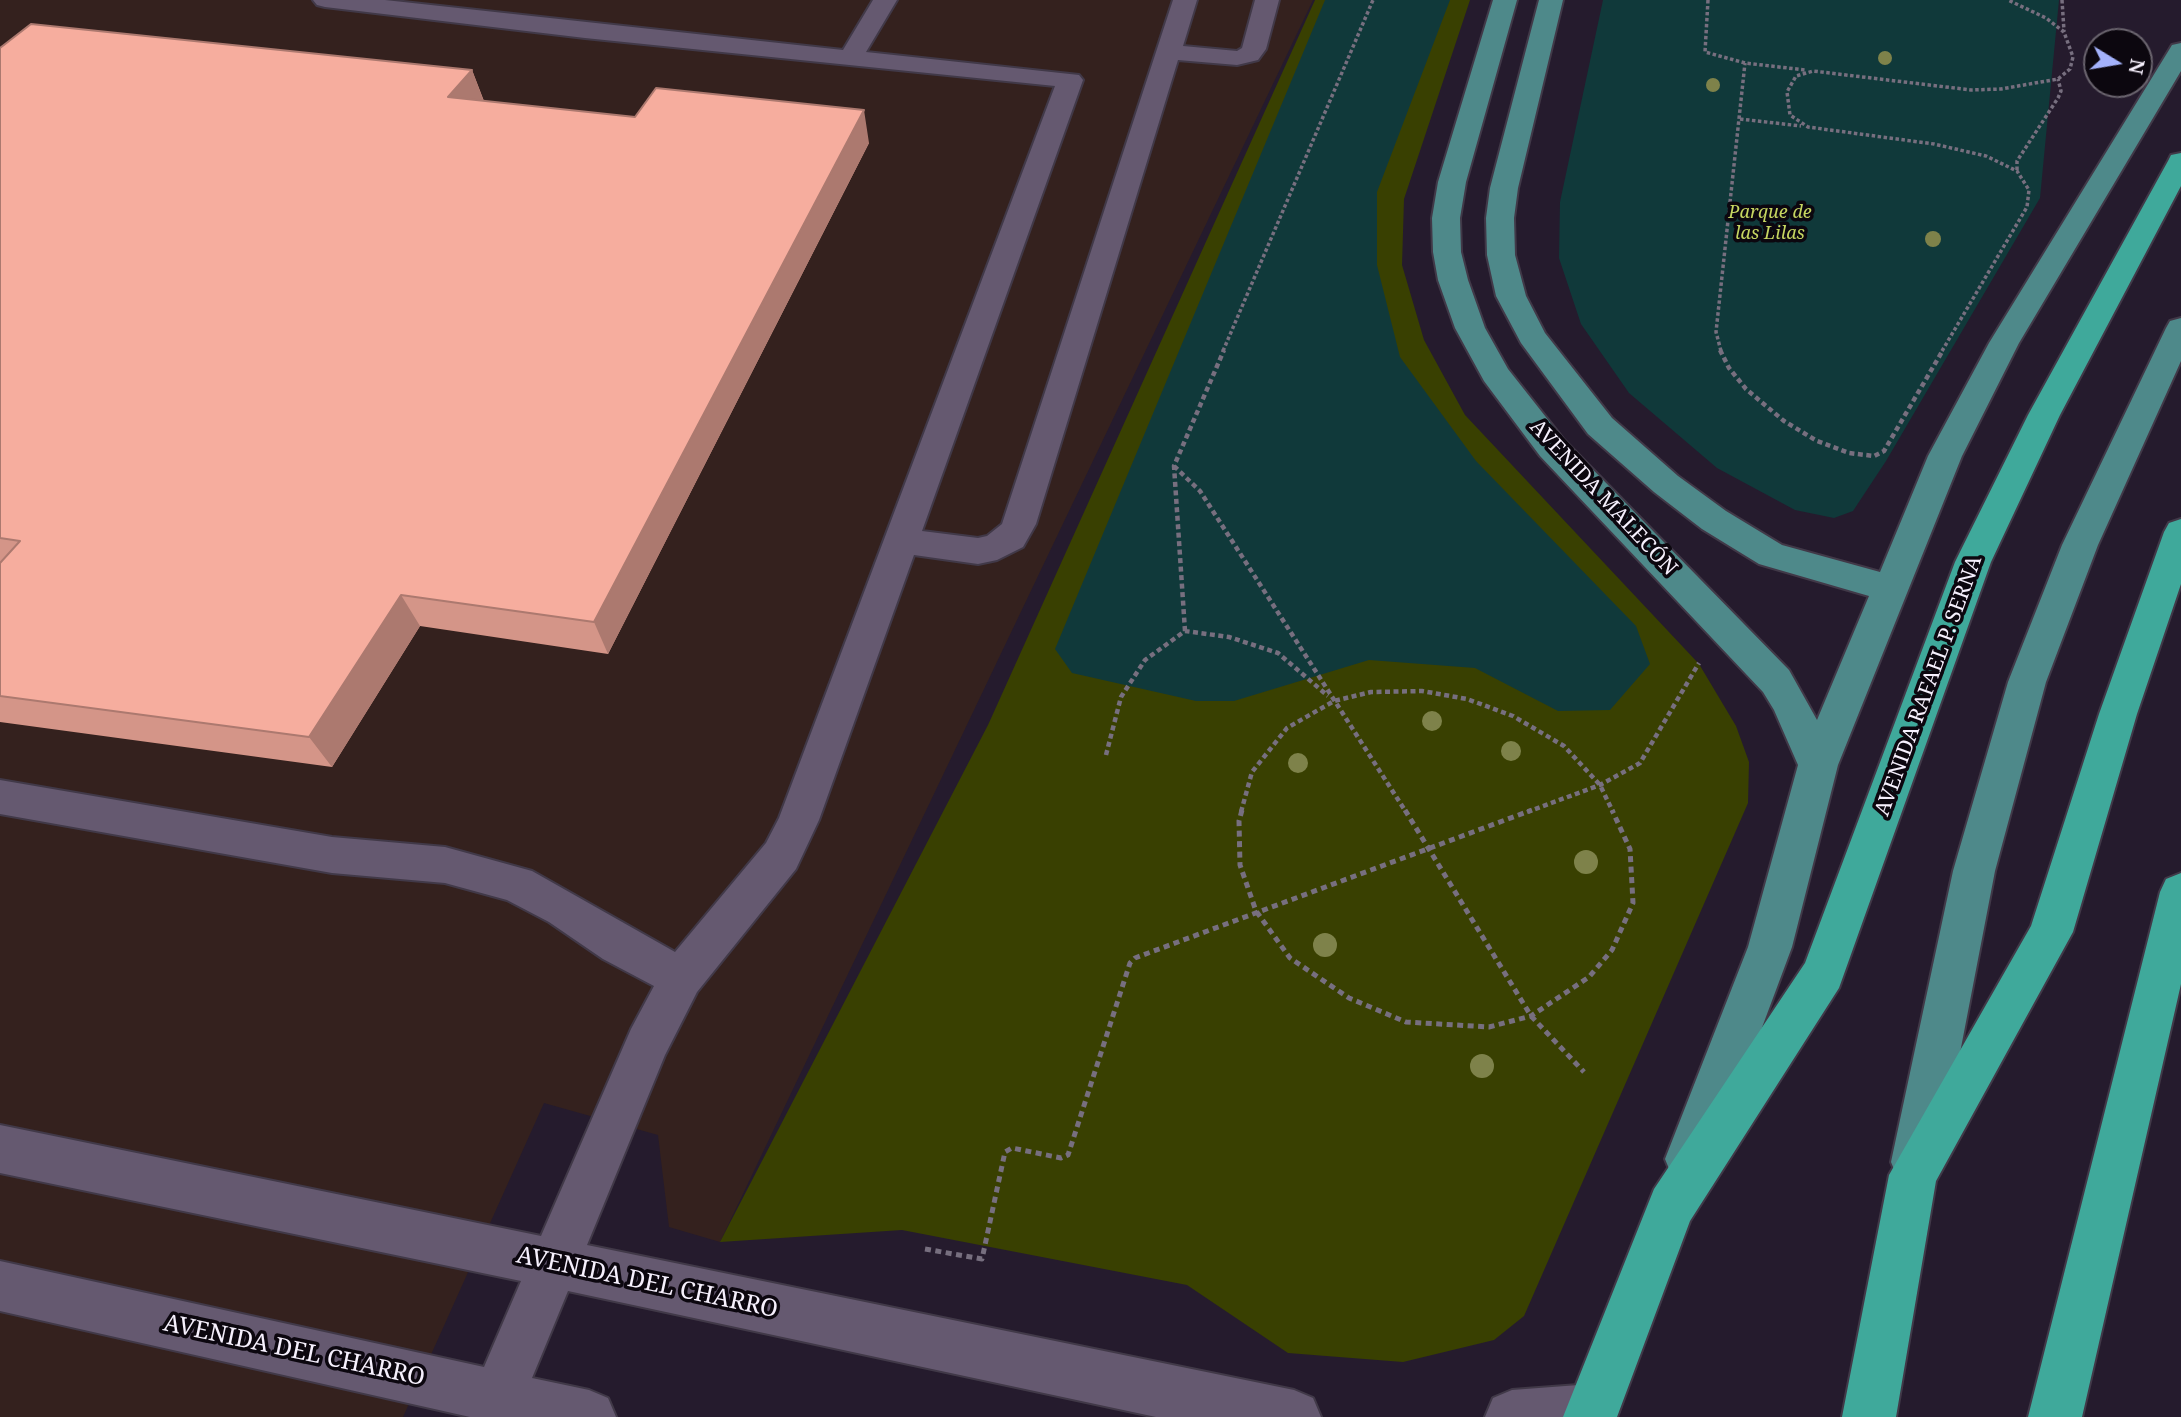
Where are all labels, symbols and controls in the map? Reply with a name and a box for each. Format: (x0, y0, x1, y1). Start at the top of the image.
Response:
north arrow (2083, 28, 2153, 98)
text: N (2122, 57, 2151, 76)
park label: Parque de las Lilas (1728, 202, 1812, 244)
street label: AVENIDA MALECÓN (1524, 415, 1682, 581)
street label: AVENIDA RAFAEL P. SERNA (1870, 552, 1988, 820)
street label: AVENIDA DEL CHARRO (514, 1241, 780, 1325)
street label: AVENIDA DEL CHARRO (161, 1309, 427, 1393)

